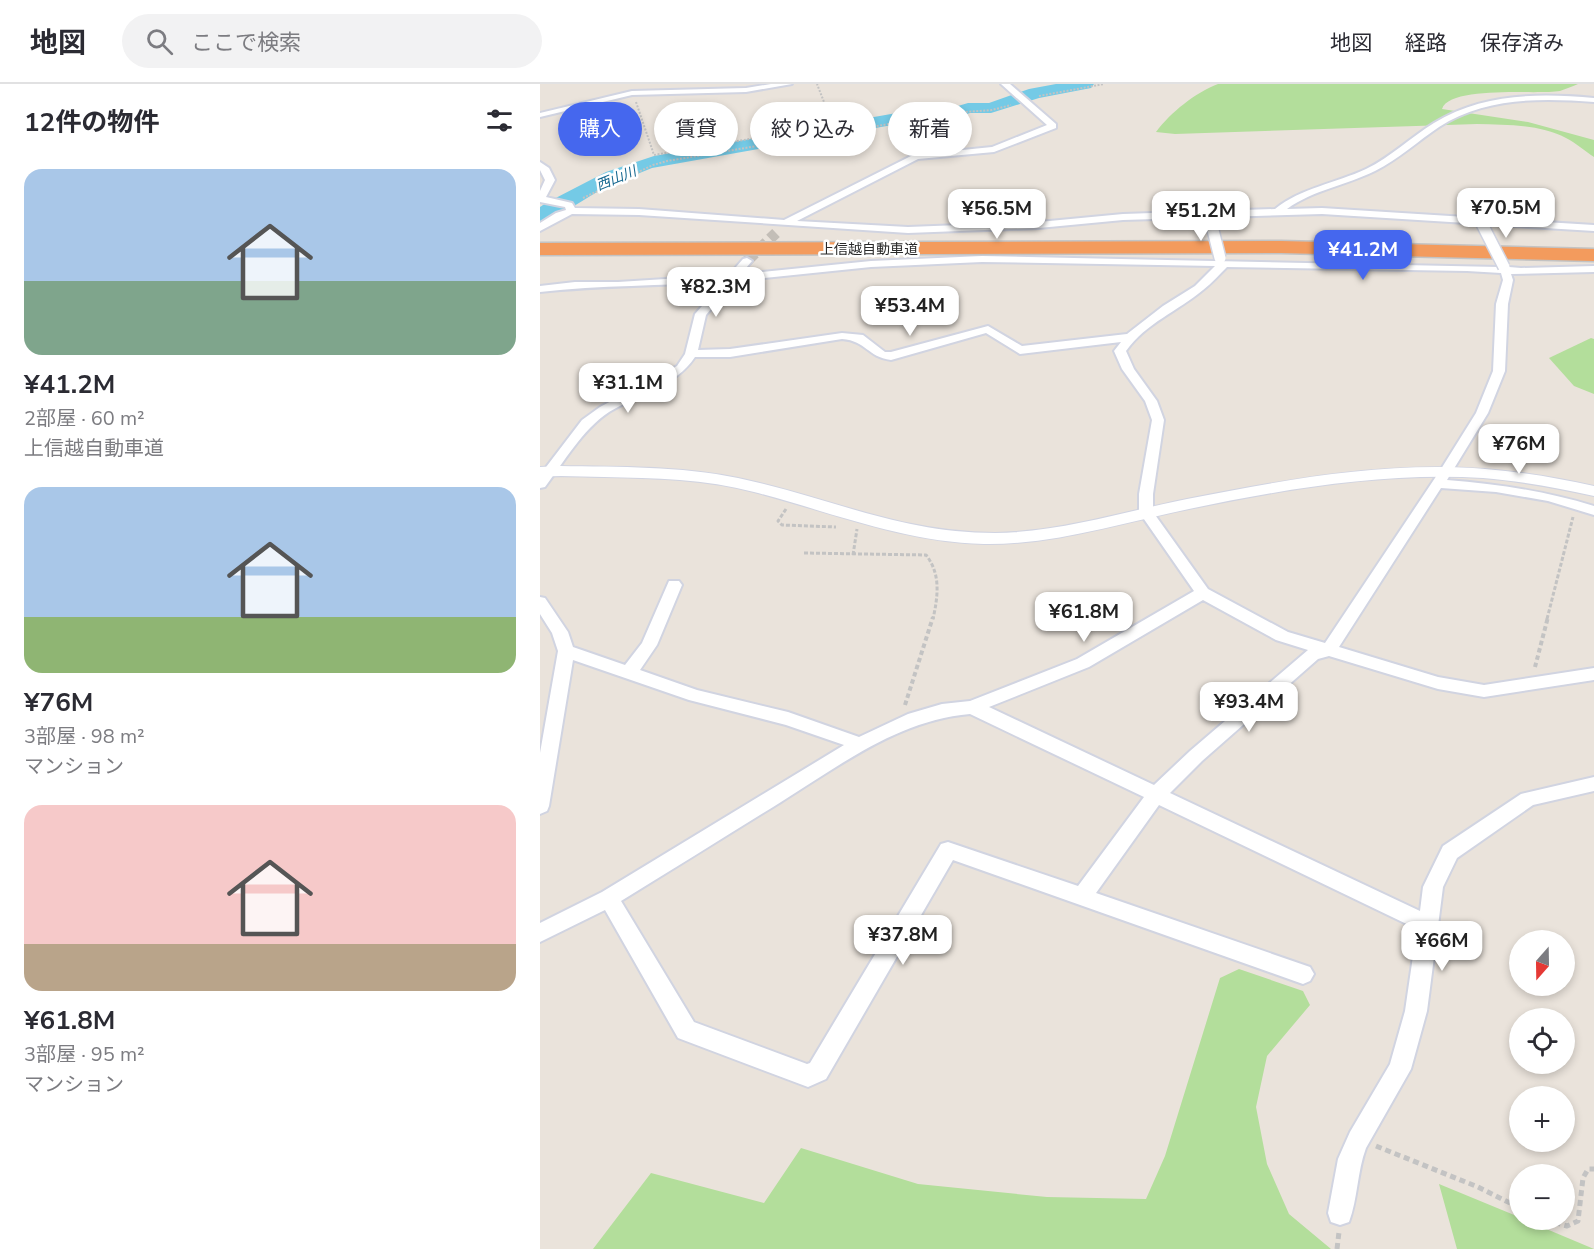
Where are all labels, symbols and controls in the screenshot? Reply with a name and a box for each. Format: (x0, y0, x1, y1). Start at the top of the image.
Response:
search box (122, 14, 542, 68)
text: 地図 (30, 24, 86, 62)
icon: search (143, 25, 176, 58)
text: ここで検索 (191, 28, 301, 58)
text: 地図 (1330, 29, 1372, 57)
text: 経路 (1405, 29, 1447, 57)
text: 保存済み (1480, 29, 1564, 57)
chip: 購入 (558, 102, 642, 156)
chip: 賃貸 (654, 102, 738, 156)
chip: 絞り込み (750, 102, 876, 156)
chip: 新着 (888, 102, 972, 156)
icon: filters (483, 104, 516, 137)
text: 12件の物件 (24, 105, 159, 140)
water label: 西山川 (593, 161, 641, 195)
pin: ¥70.5M (1457, 188, 1555, 239)
pin: ¥56.5M (948, 189, 1046, 240)
pin: ¥51.2M (1152, 191, 1250, 242)
text: ¥70.5M (1471, 194, 1541, 221)
text: ¥56.5M (962, 195, 1032, 222)
text: ¥51.2M (1166, 197, 1236, 224)
icon: home (216, 208, 324, 316)
pin: ¥41.2M (1314, 230, 1412, 281)
text: ¥41.2M (1328, 236, 1398, 263)
street label: 上信越自動車道 (820, 240, 918, 259)
pin: ¥82.3M (667, 267, 765, 318)
text: ¥82.3M (681, 273, 751, 300)
pin: ¥53.4M (861, 286, 959, 337)
text: ¥53.4M (875, 292, 945, 319)
pin: ¥31.1M (579, 363, 677, 414)
text: ¥41.2M (24, 367, 115, 402)
text: ¥31.1M (593, 369, 663, 396)
text: 2部屋 · 60 m² (24, 405, 145, 432)
pin: ¥76M (1483, 424, 1555, 475)
text: ¥76M (1492, 430, 1546, 457)
text: 上信越自動車道 (24, 435, 164, 462)
icon: home (216, 526, 324, 634)
pin: ¥61.8M (1035, 592, 1133, 643)
text: ¥61.8M (1049, 598, 1119, 625)
pin: ¥93.4M (1200, 682, 1298, 733)
text: ¥76M (24, 685, 93, 720)
text: ¥93.4M (1214, 688, 1284, 715)
text: 3部屋 · 98 m² (24, 723, 145, 750)
text: マンション (24, 753, 124, 780)
icon: home (216, 844, 324, 952)
pin: ¥37.8M (854, 915, 952, 966)
text: ¥37.8M (868, 921, 938, 948)
pin: ¥66M (1406, 921, 1478, 972)
text: ¥66M (1415, 927, 1469, 954)
north arrow (1509, 930, 1575, 996)
map controls (1509, 930, 1575, 1230)
text: ¥61.8M (24, 1003, 115, 1038)
button: locate (1509, 1008, 1575, 1074)
text: 3部屋 · 95 m² (24, 1041, 145, 1068)
text: マンション (24, 1071, 124, 1098)
button: + (1509, 1086, 1575, 1152)
button: − (1509, 1164, 1575, 1230)

